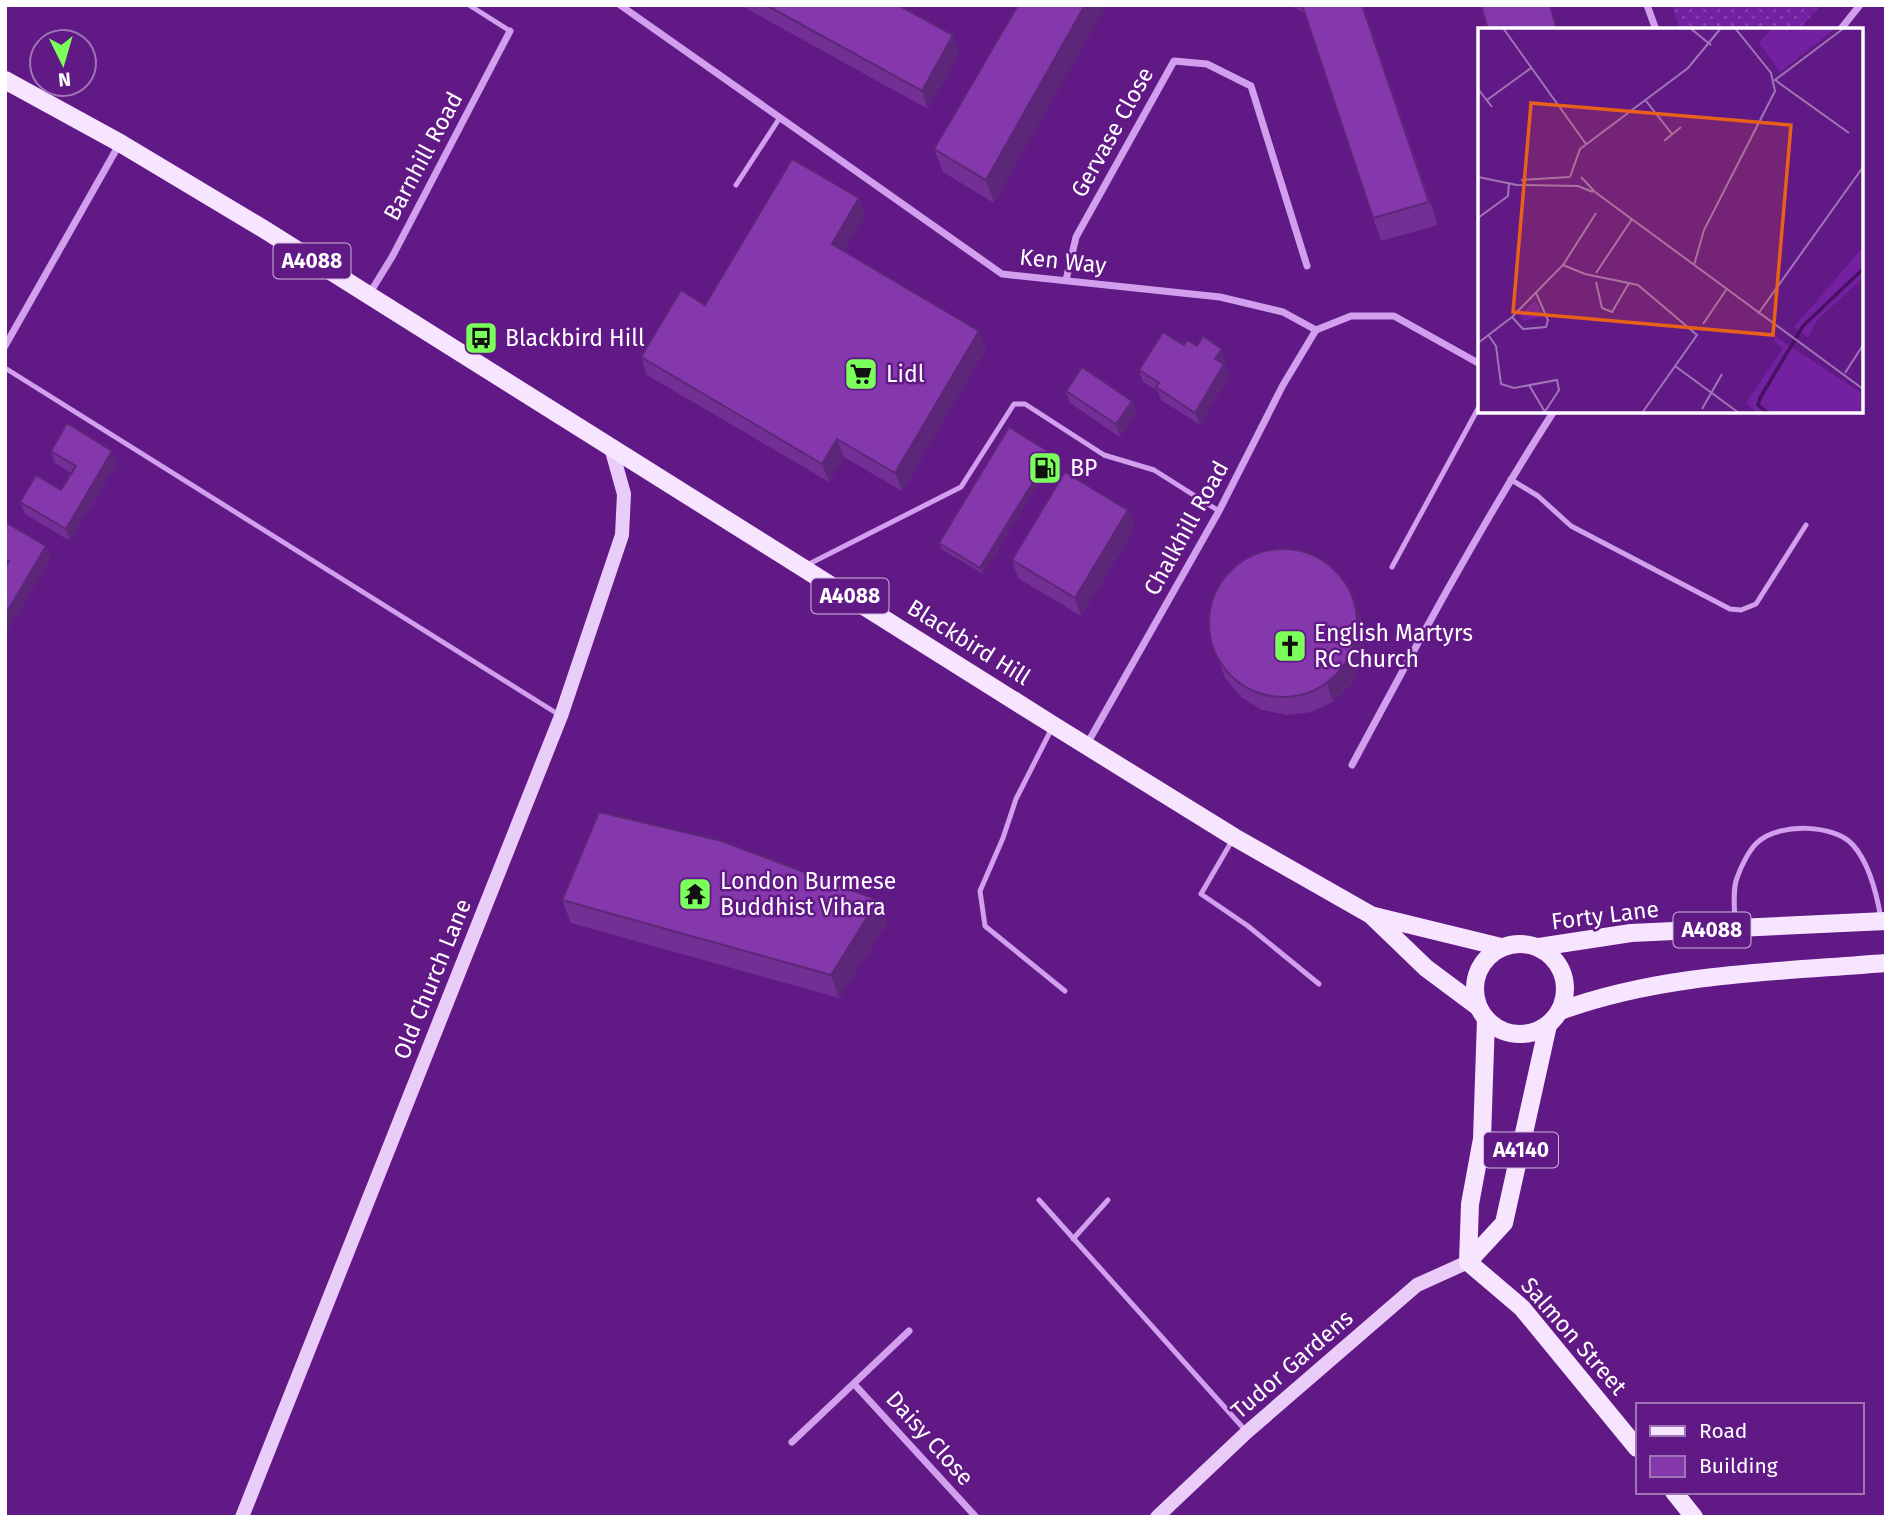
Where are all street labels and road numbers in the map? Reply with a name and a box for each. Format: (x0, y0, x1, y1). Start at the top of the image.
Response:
street label: Gervase Close (1065, 62, 1159, 202)
street label: Barnhill Road (377, 87, 469, 225)
street label: Ken Way (1018, 243, 1108, 280)
road number: A4088 (274, 244, 350, 278)
street label: Chalkhill Road (1138, 456, 1234, 600)
road number: A4088 (812, 578, 888, 614)
street label: Blackbird Hill (902, 593, 1036, 691)
street label: Old Church Lane (387, 895, 477, 1063)
street label: Forty Lane (1550, 895, 1660, 935)
road number: A4088 (1674, 912, 1750, 948)
road number: A4140 (1484, 1132, 1558, 1168)
street label: Salmon Street (1515, 1271, 1633, 1401)
street label: Tudor Gardens (1225, 1303, 1359, 1425)
street label: Daisy Close (880, 1385, 980, 1491)

